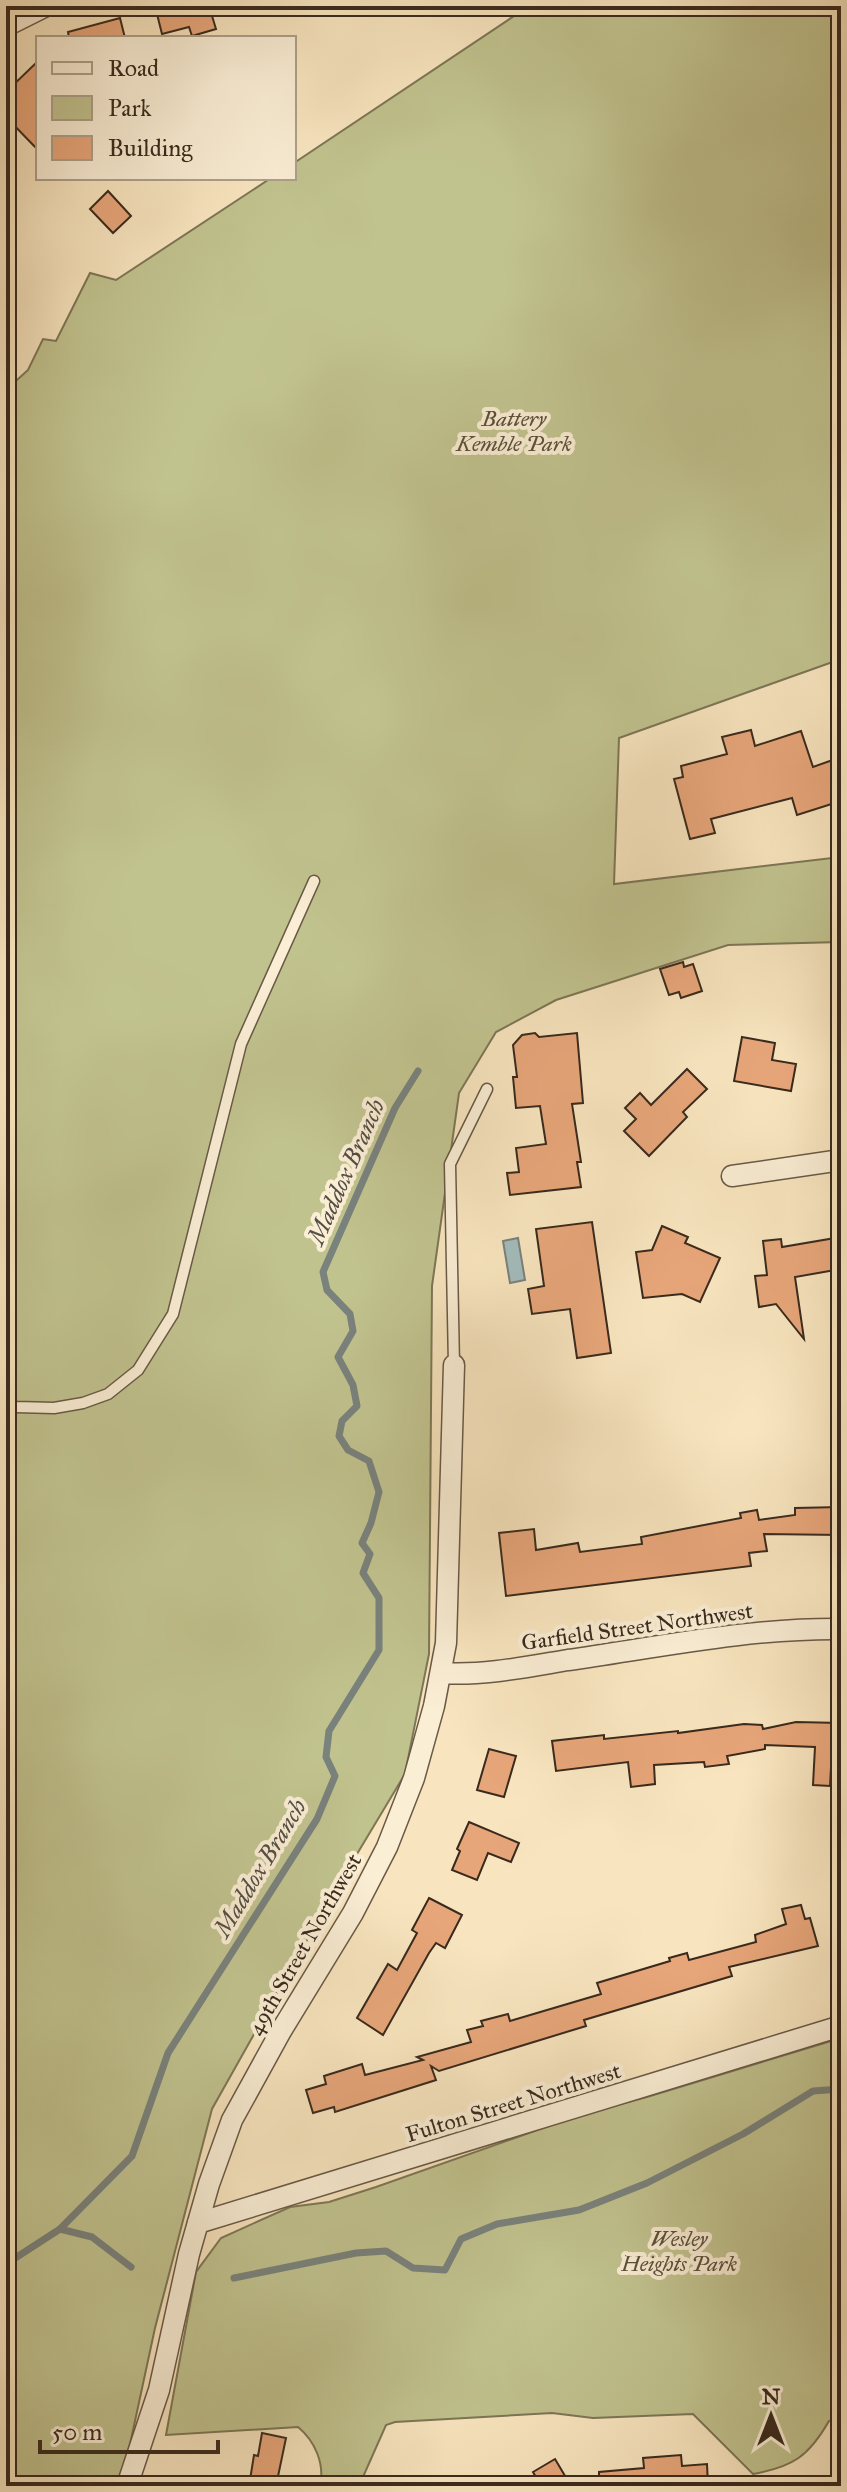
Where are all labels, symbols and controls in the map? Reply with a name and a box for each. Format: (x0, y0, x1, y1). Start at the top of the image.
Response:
legend (36, 36, 296, 180)
text: Road (108, 53, 159, 83)
text: Park (108, 93, 152, 123)
text: Building (108, 133, 193, 163)
park label: Battery Kemble Park (455, 405, 572, 457)
water label: Maddox Branch (300, 1095, 391, 1251)
street label: Garfield Street Northwest (520, 1597, 755, 1656)
water label: Maddox Branch (206, 1793, 313, 1944)
street label: 49th Street Northwest (242, 1849, 367, 2040)
street label: Fulton Street Northwest (402, 2057, 624, 2148)
park label: Wesley Heights Park (620, 2225, 737, 2277)
north arrow (731, 2376, 811, 2456)
text: N (762, 2383, 781, 2410)
scale bar (40, 2404, 218, 2454)
text: 50 m (52, 2417, 102, 2447)

